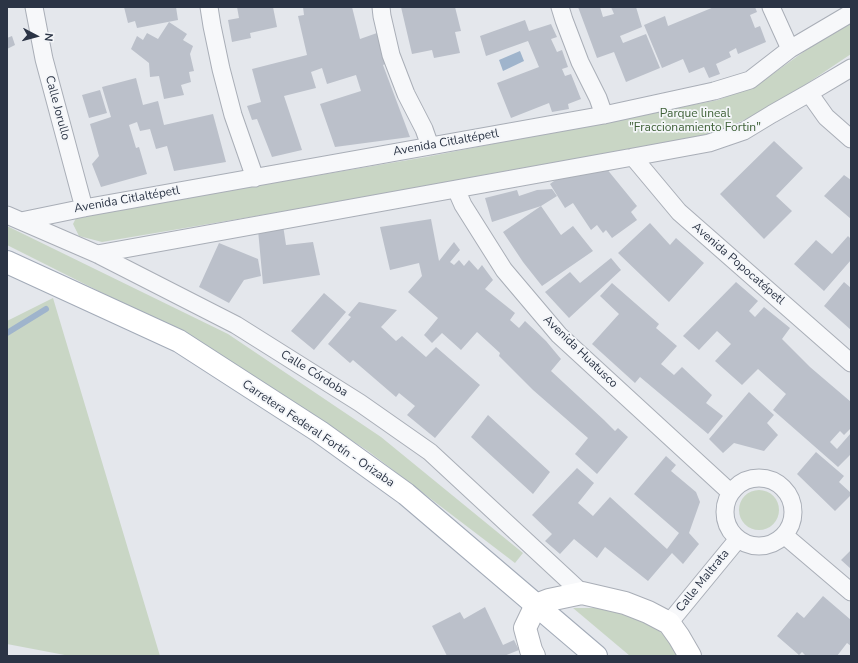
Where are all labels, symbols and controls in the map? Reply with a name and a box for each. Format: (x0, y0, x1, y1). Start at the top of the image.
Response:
north arrow (16, 16, 56, 56)
text: N (41, 32, 56, 42)
street label: Calle Jorullo (41, 74, 73, 142)
park label: Parque lineal "Fraccionamiento Fortin" (629, 107, 761, 135)
street label: Avenida Citlaltépetl (392, 127, 500, 159)
street label: Avenida Citlaltépetl (73, 184, 181, 216)
street label: Avenida Popocatépetl (689, 220, 787, 308)
street label: Avenida Huatusco (540, 313, 620, 391)
street label: Calle Córdoba (278, 348, 350, 400)
street label: Carretera Federal Fortín - Orizaba (239, 377, 397, 491)
street label: Calle Maltrata (673, 547, 733, 615)

